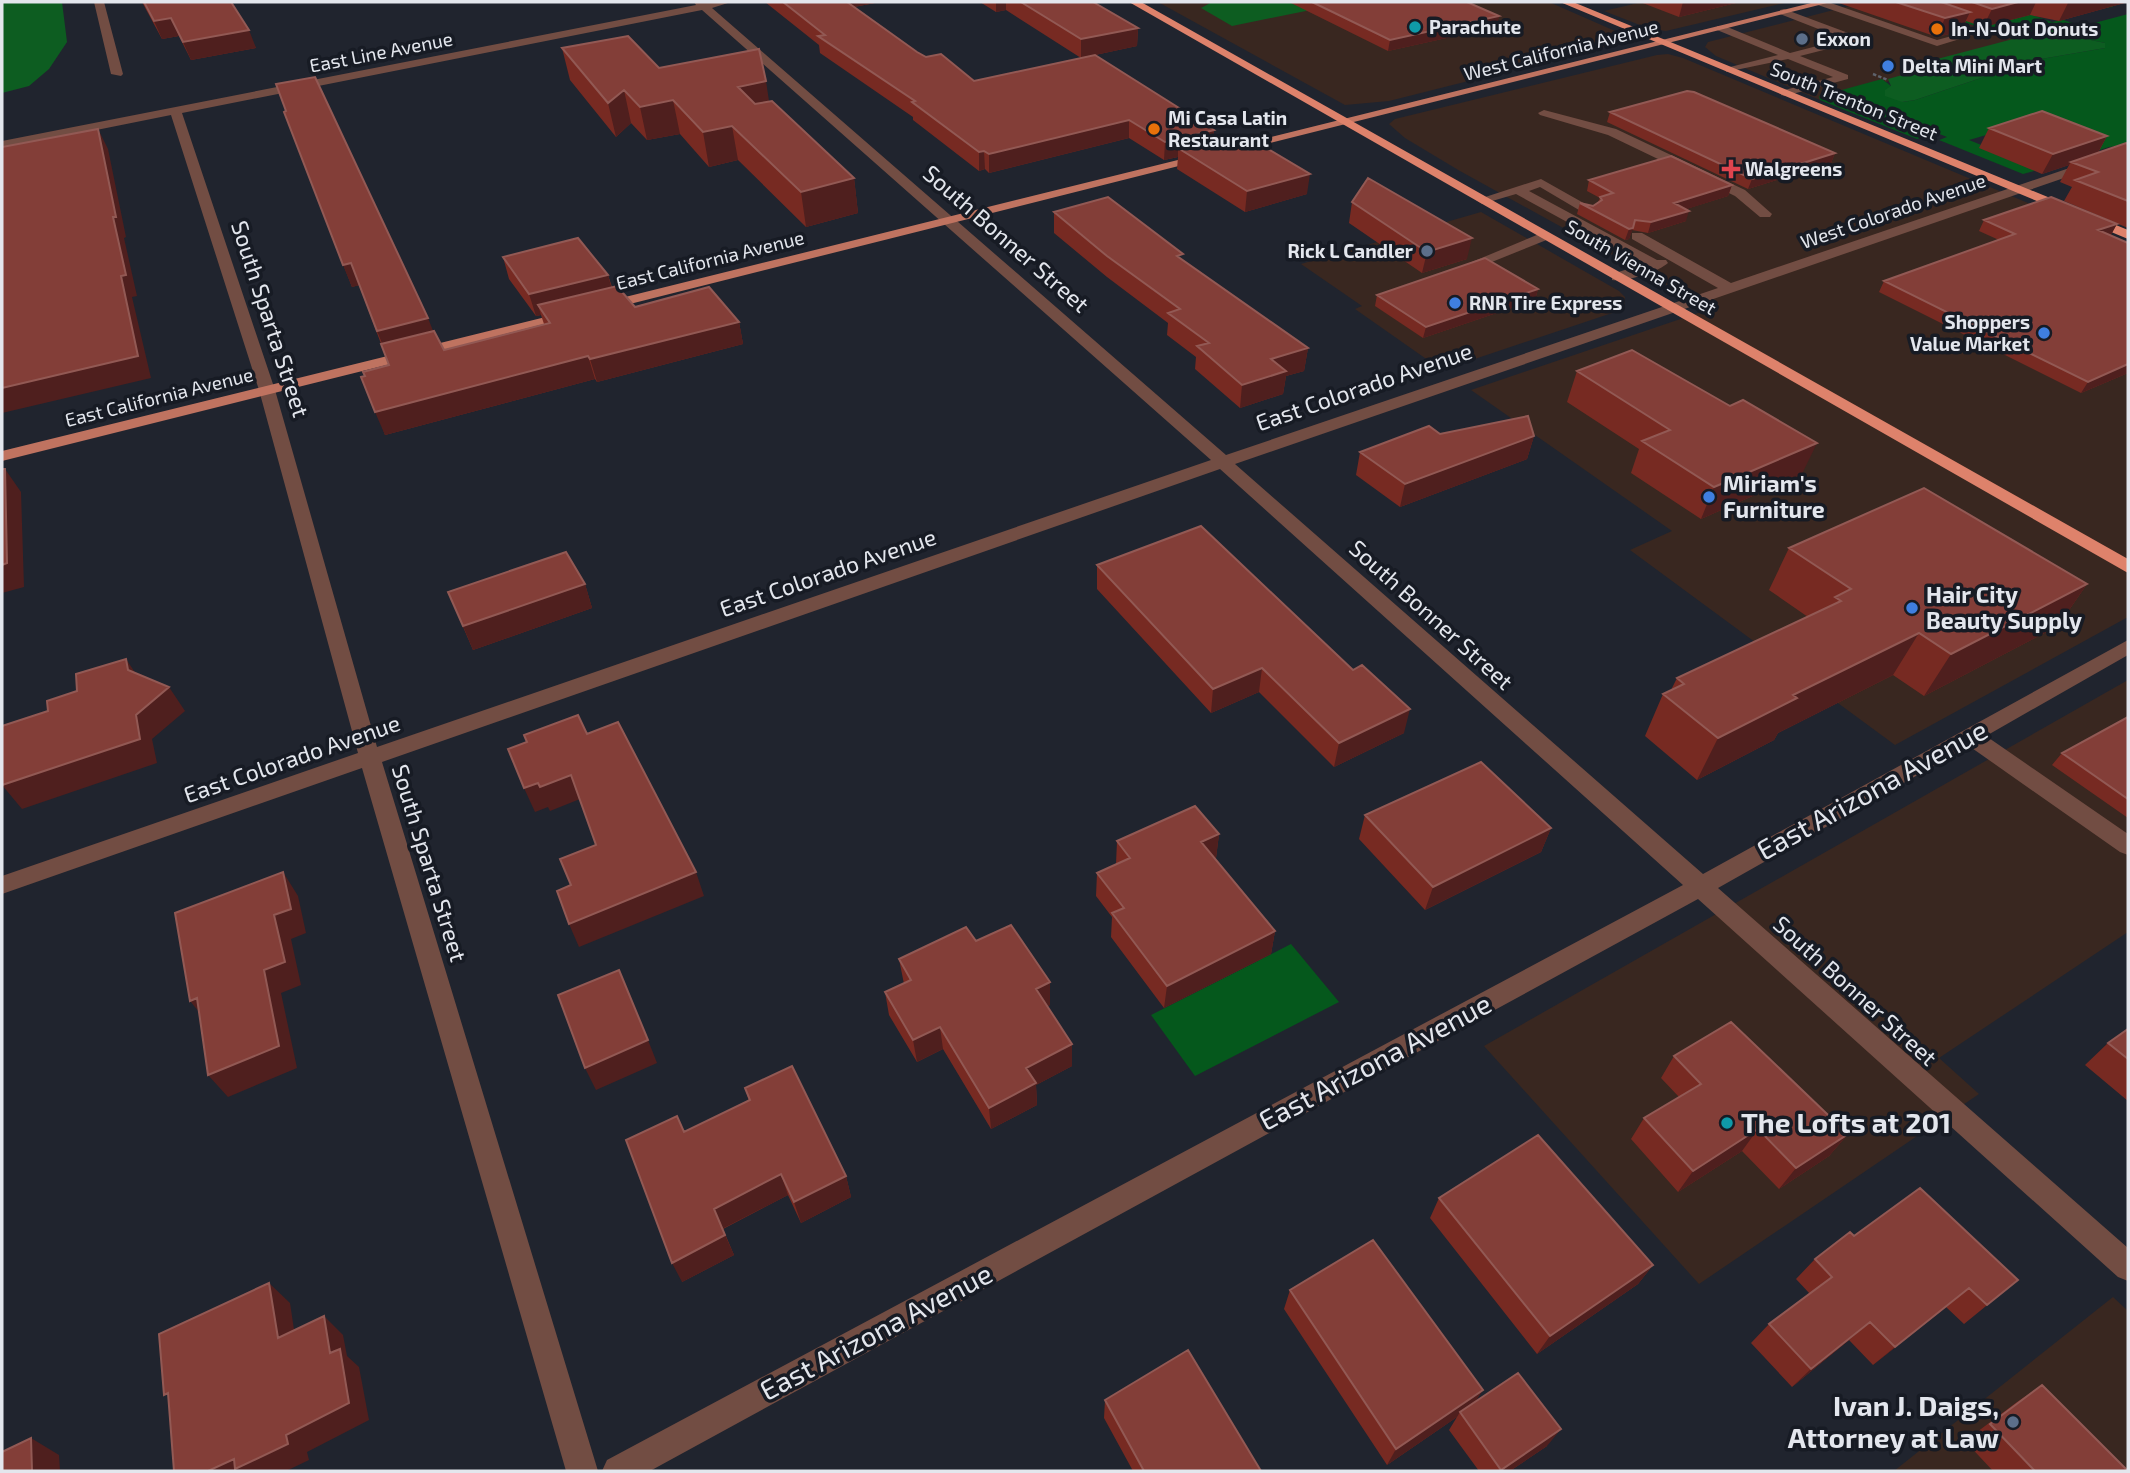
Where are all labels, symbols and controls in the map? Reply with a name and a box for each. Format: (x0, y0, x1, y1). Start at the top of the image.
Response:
street label: West California Avenue (1461, 14, 1661, 85)
place label: Parachute (1429, 15, 1522, 38)
place label: In-N-Out Donuts (1951, 17, 2098, 40)
marker: Parachute (1407, 19, 1423, 35)
marker: In-N-Out Donuts (1929, 21, 1945, 37)
street label: East Line Avenue (307, 26, 454, 77)
place label: Exxon (1816, 27, 1871, 50)
marker: Exxon (1794, 31, 1810, 47)
place label: Delta Mini Mart (1902, 54, 2042, 77)
street label: South Trenton Street (1767, 56, 1941, 145)
marker: Delta Mini Mart (1880, 58, 1896, 74)
place label: Mi Casa Latin Restaurant (1168, 106, 1287, 151)
marker: Mi Casa Latin Restaurant (1146, 121, 1162, 137)
place label: Walgreens (1745, 157, 1842, 180)
street label: South Bonner Street (918, 159, 1095, 318)
marker: Walgreens (1723, 161, 1739, 177)
street label: West Colorado Avenue (1797, 168, 1988, 253)
street label: South Vienna Street (1562, 214, 1721, 319)
street label: South Sparta Street (226, 217, 316, 421)
street label: East California Avenue (613, 225, 806, 294)
place label: Rick L Candler (1287, 239, 1413, 262)
marker: Rick L Candler (1419, 243, 1435, 259)
place label: RNR Tire Express (1469, 291, 1622, 314)
marker: RNR Tire Express (1447, 295, 1463, 311)
place label: Shoppers Value Market (1910, 310, 2030, 355)
marker: Shoppers Value Market (2036, 325, 2052, 341)
street label: East Colorado Avenue (1252, 336, 1476, 436)
street label: East California Avenue (62, 362, 255, 431)
place label: Miriam's Furniture (1723, 469, 1825, 523)
marker: Miriam's Furniture (1701, 489, 1717, 505)
street label: East Colorado Avenue (716, 522, 940, 622)
street label: South Bonner Street (1344, 533, 1519, 695)
place label: Hair City Beauty Supply (1926, 580, 2082, 634)
marker: Hair City Beauty Supply (1904, 600, 1920, 616)
street label: East Colorado Avenue (180, 708, 404, 808)
street label: East Arizona Avenue (1750, 712, 1993, 867)
street label: South Sparta Street (387, 761, 473, 965)
street label: South Bonner Street (1768, 909, 1943, 1071)
street label: East Arizona Avenue (1253, 985, 1497, 1137)
place label: The Lofts at 201 (1741, 1105, 1951, 1139)
marker: The Lofts at 201 (1719, 1115, 1735, 1131)
street label: East Arizona Avenue (754, 1255, 998, 1407)
place label: Ivan J. Daigs, Attorney at Law (1788, 1388, 1999, 1454)
marker: Ivan J. Daigs, Attorney at Law (2005, 1414, 2021, 1430)

